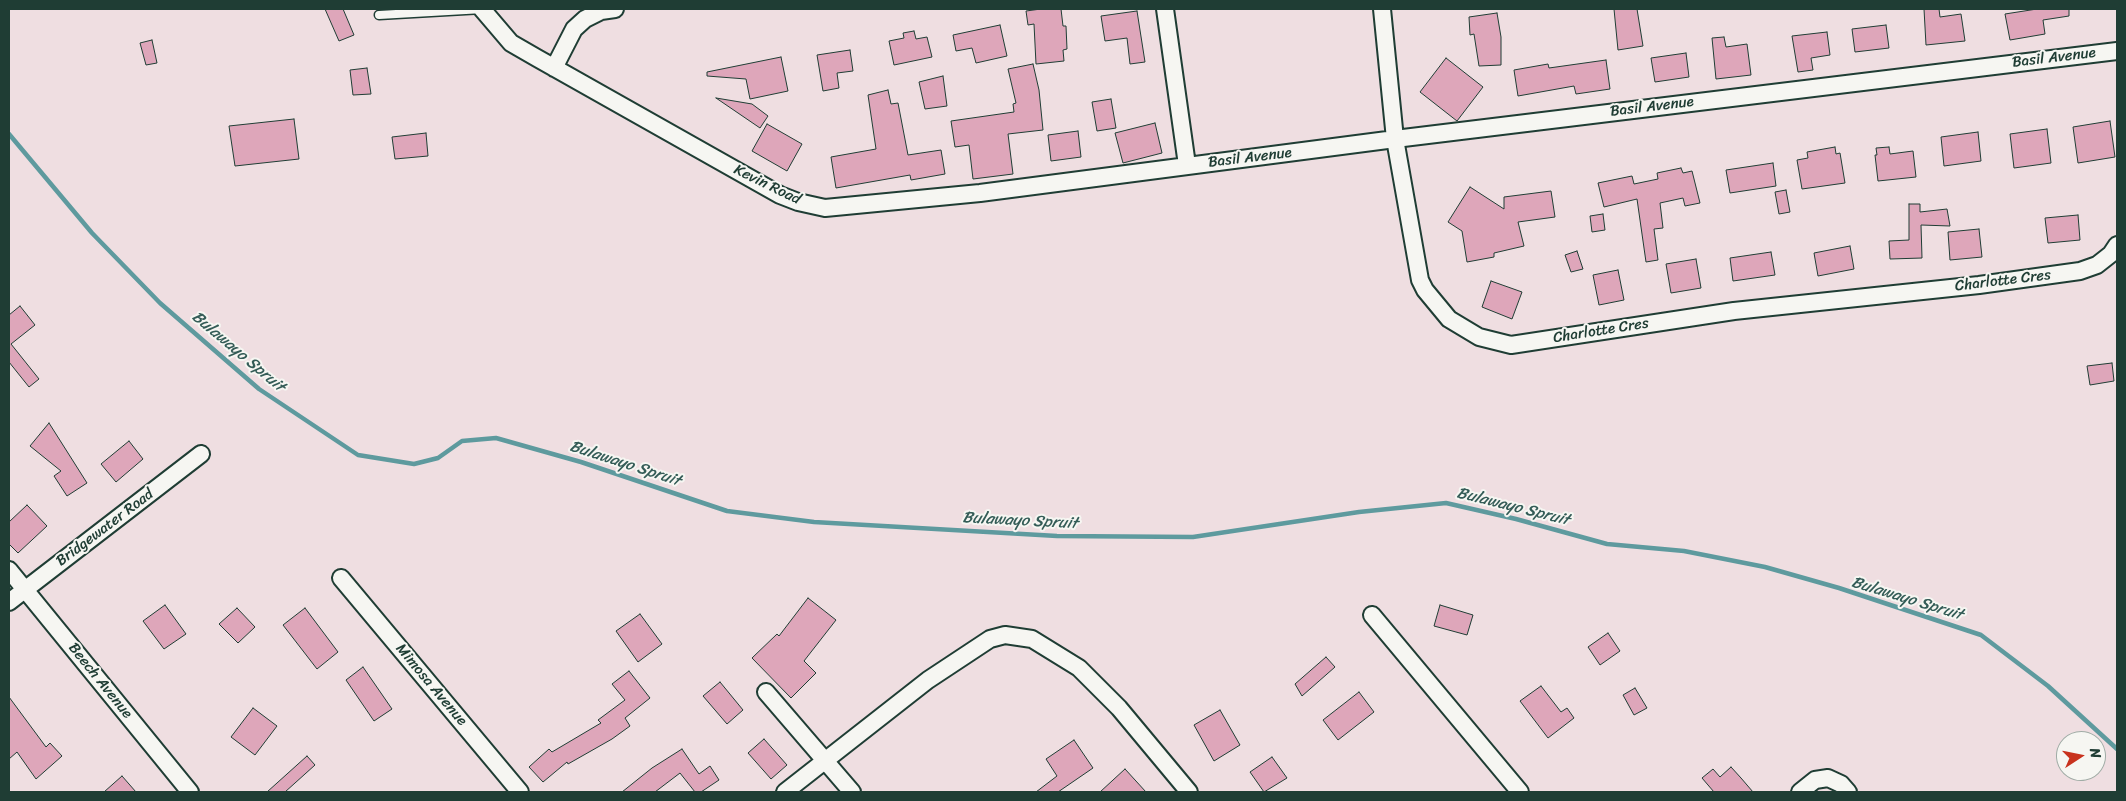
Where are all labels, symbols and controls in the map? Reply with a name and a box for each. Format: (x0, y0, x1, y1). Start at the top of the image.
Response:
street label: Basil Avenue (2011, 44, 2097, 72)
street label: Basil Avenue (1609, 93, 1695, 121)
street label: Basil Avenue (1207, 144, 1293, 172)
street label: Kevin Road (731, 161, 803, 209)
street label: Charlotte Cres (1954, 266, 2052, 296)
water label: Bulawayo Spruit (188, 308, 288, 396)
street label: Charlotte Cres (1552, 315, 1650, 347)
water label: Bulawayo Spruit (567, 437, 683, 491)
water label: Bulawayo Spruit (1455, 484, 1571, 530)
street label: Bridgewater Road (53, 486, 157, 570)
water label: Bulawayo Spruit (962, 508, 1078, 534)
water label: Bulawayo Spruit (1849, 573, 1965, 625)
street label: Beech Avenue (64, 640, 136, 722)
street label: Mimosa Avenue (391, 640, 471, 730)
north arrow (2056, 731, 2106, 781)
text: N (2082, 746, 2108, 760)

